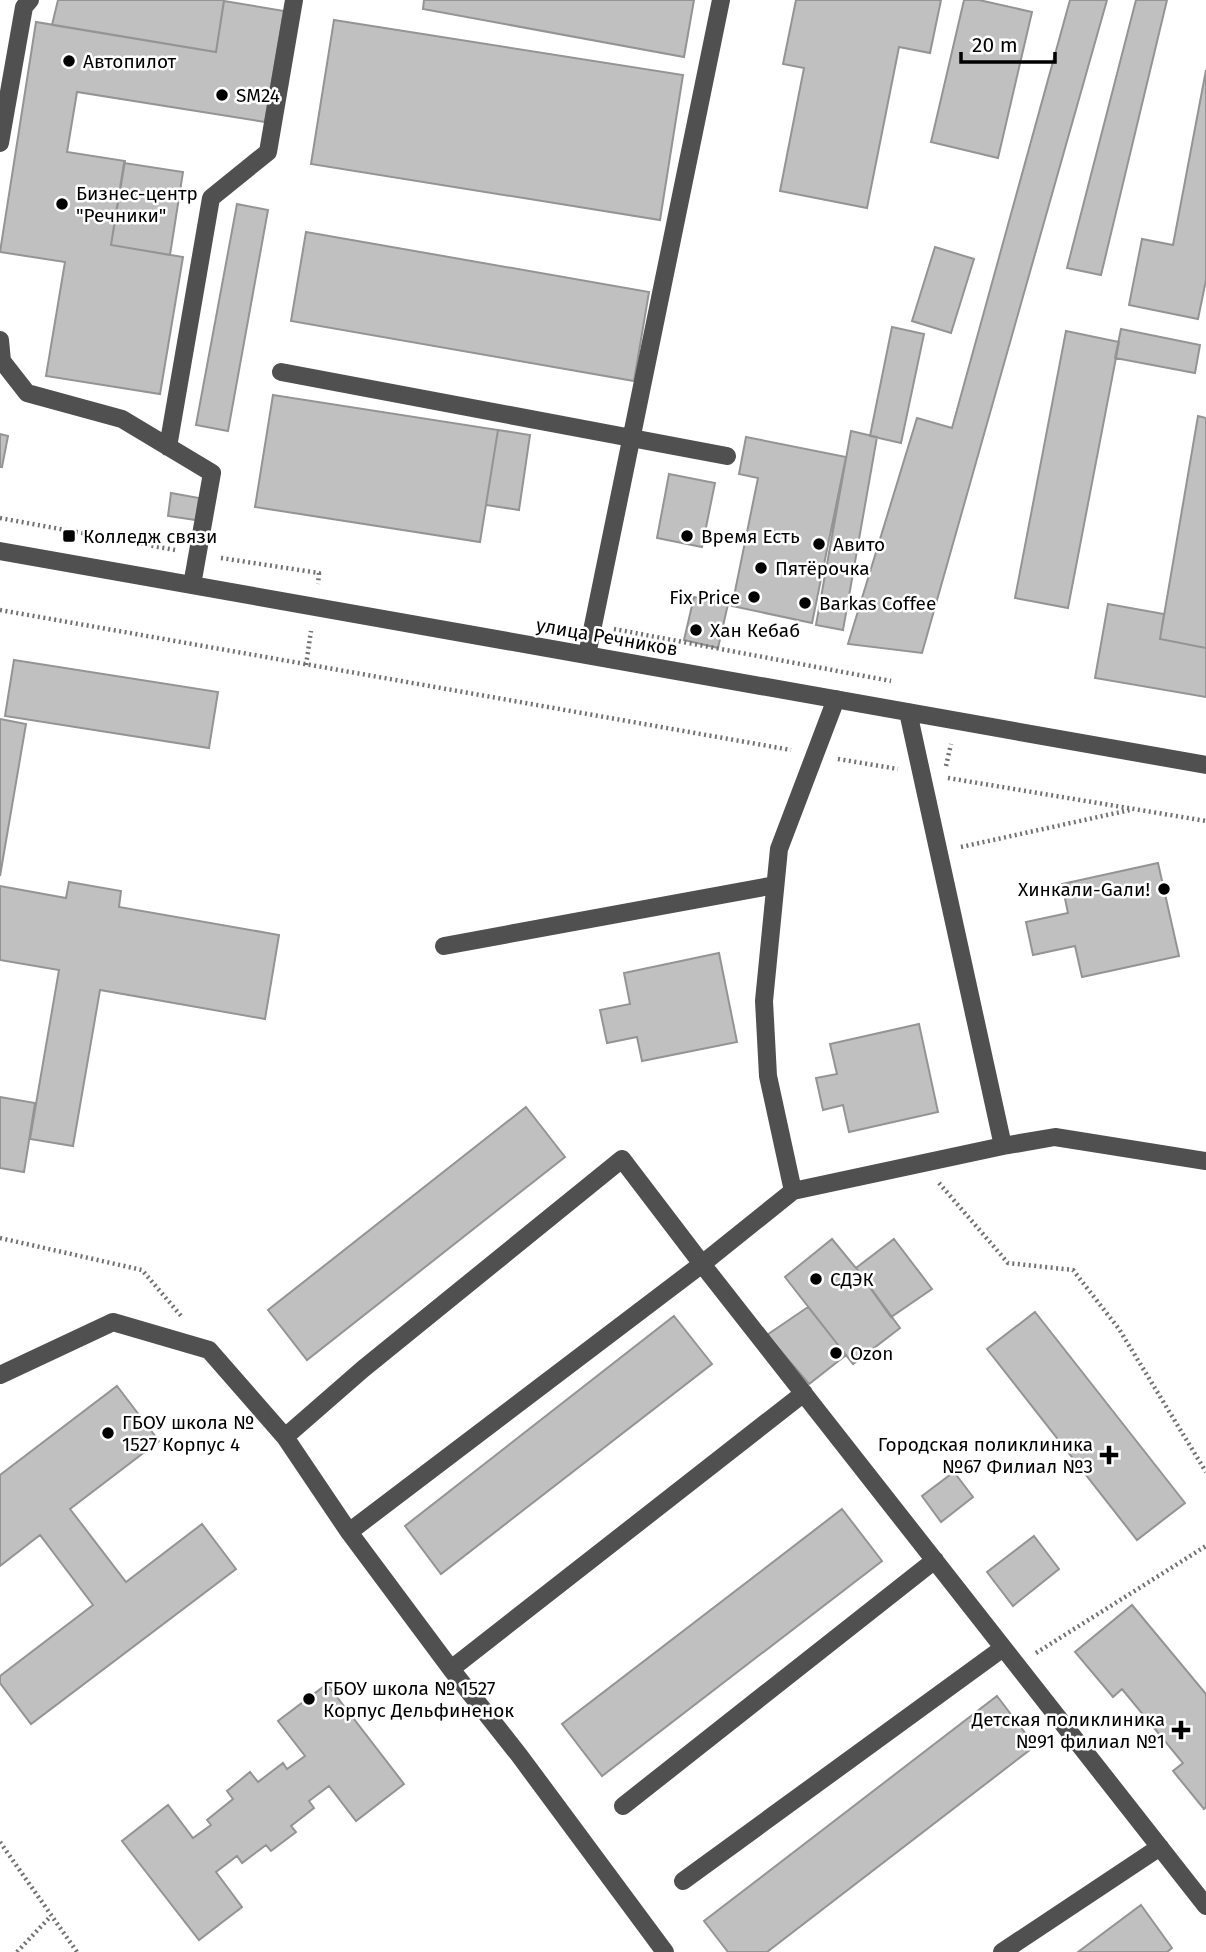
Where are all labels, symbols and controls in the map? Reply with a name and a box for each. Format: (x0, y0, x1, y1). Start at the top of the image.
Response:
scale bar (961, 21, 1056, 65)
text: 20 m (972, 32, 1018, 58)
place label: Автопилот (83, 50, 177, 73)
marker: Автопилот (61, 53, 77, 69)
place label: SM24 (236, 84, 280, 107)
marker: SM24 (214, 87, 230, 103)
place label: Бизнес-центр "Речники" (76, 182, 198, 227)
marker: Бизнес-центр "Речники" (54, 196, 70, 212)
place label: Колледж связи (83, 525, 217, 548)
place label: Время Есть (701, 525, 800, 548)
marker: Колледж связи (61, 528, 77, 544)
marker: Время Есть (679, 528, 695, 544)
place label: Авито (833, 533, 885, 556)
marker: Авито (811, 536, 827, 552)
place label: Пятёрочка (775, 557, 870, 580)
marker: Пятёрочка (753, 560, 769, 576)
place label: Fix Price (669, 586, 740, 609)
marker: Fix Price (746, 589, 762, 605)
place label: Barkas Coffee (819, 592, 936, 615)
marker: Barkas Coffee (797, 595, 813, 611)
street label: улица Речников (534, 613, 680, 661)
place label: Хан Кебаб (710, 619, 800, 642)
marker: Хан Кебаб (688, 622, 704, 638)
place label: Хинкали-Gали! (1018, 878, 1150, 901)
marker: Хинкали-Gали! (1156, 881, 1172, 897)
place label: СДЭК (830, 1268, 874, 1291)
marker: СДЭК (808, 1271, 824, 1287)
place label: Ozon (850, 1342, 893, 1365)
marker: Ozon (828, 1345, 844, 1361)
place label: ГБОУ школа № 1527 Корпус 4 (122, 1411, 254, 1456)
marker: ГБОУ школа № 1527 Корпус 4 (100, 1425, 116, 1441)
place label: Городская поликлиника №67 Филиал №3 (878, 1433, 1093, 1478)
marker: Городская поликлиника №67 Филиал №3 (1099, 1445, 1119, 1465)
place label: ГБОУ школа № 1527 Корпус Дельфиненок (323, 1677, 514, 1722)
marker: ГБОУ школа № 1527 Корпус Дельфиненок (301, 1691, 317, 1707)
place label: Детская поликлиника №91 филиал №1 (971, 1708, 1165, 1753)
marker: Детская поликлиника №91 филиал №1 (1171, 1720, 1191, 1740)

